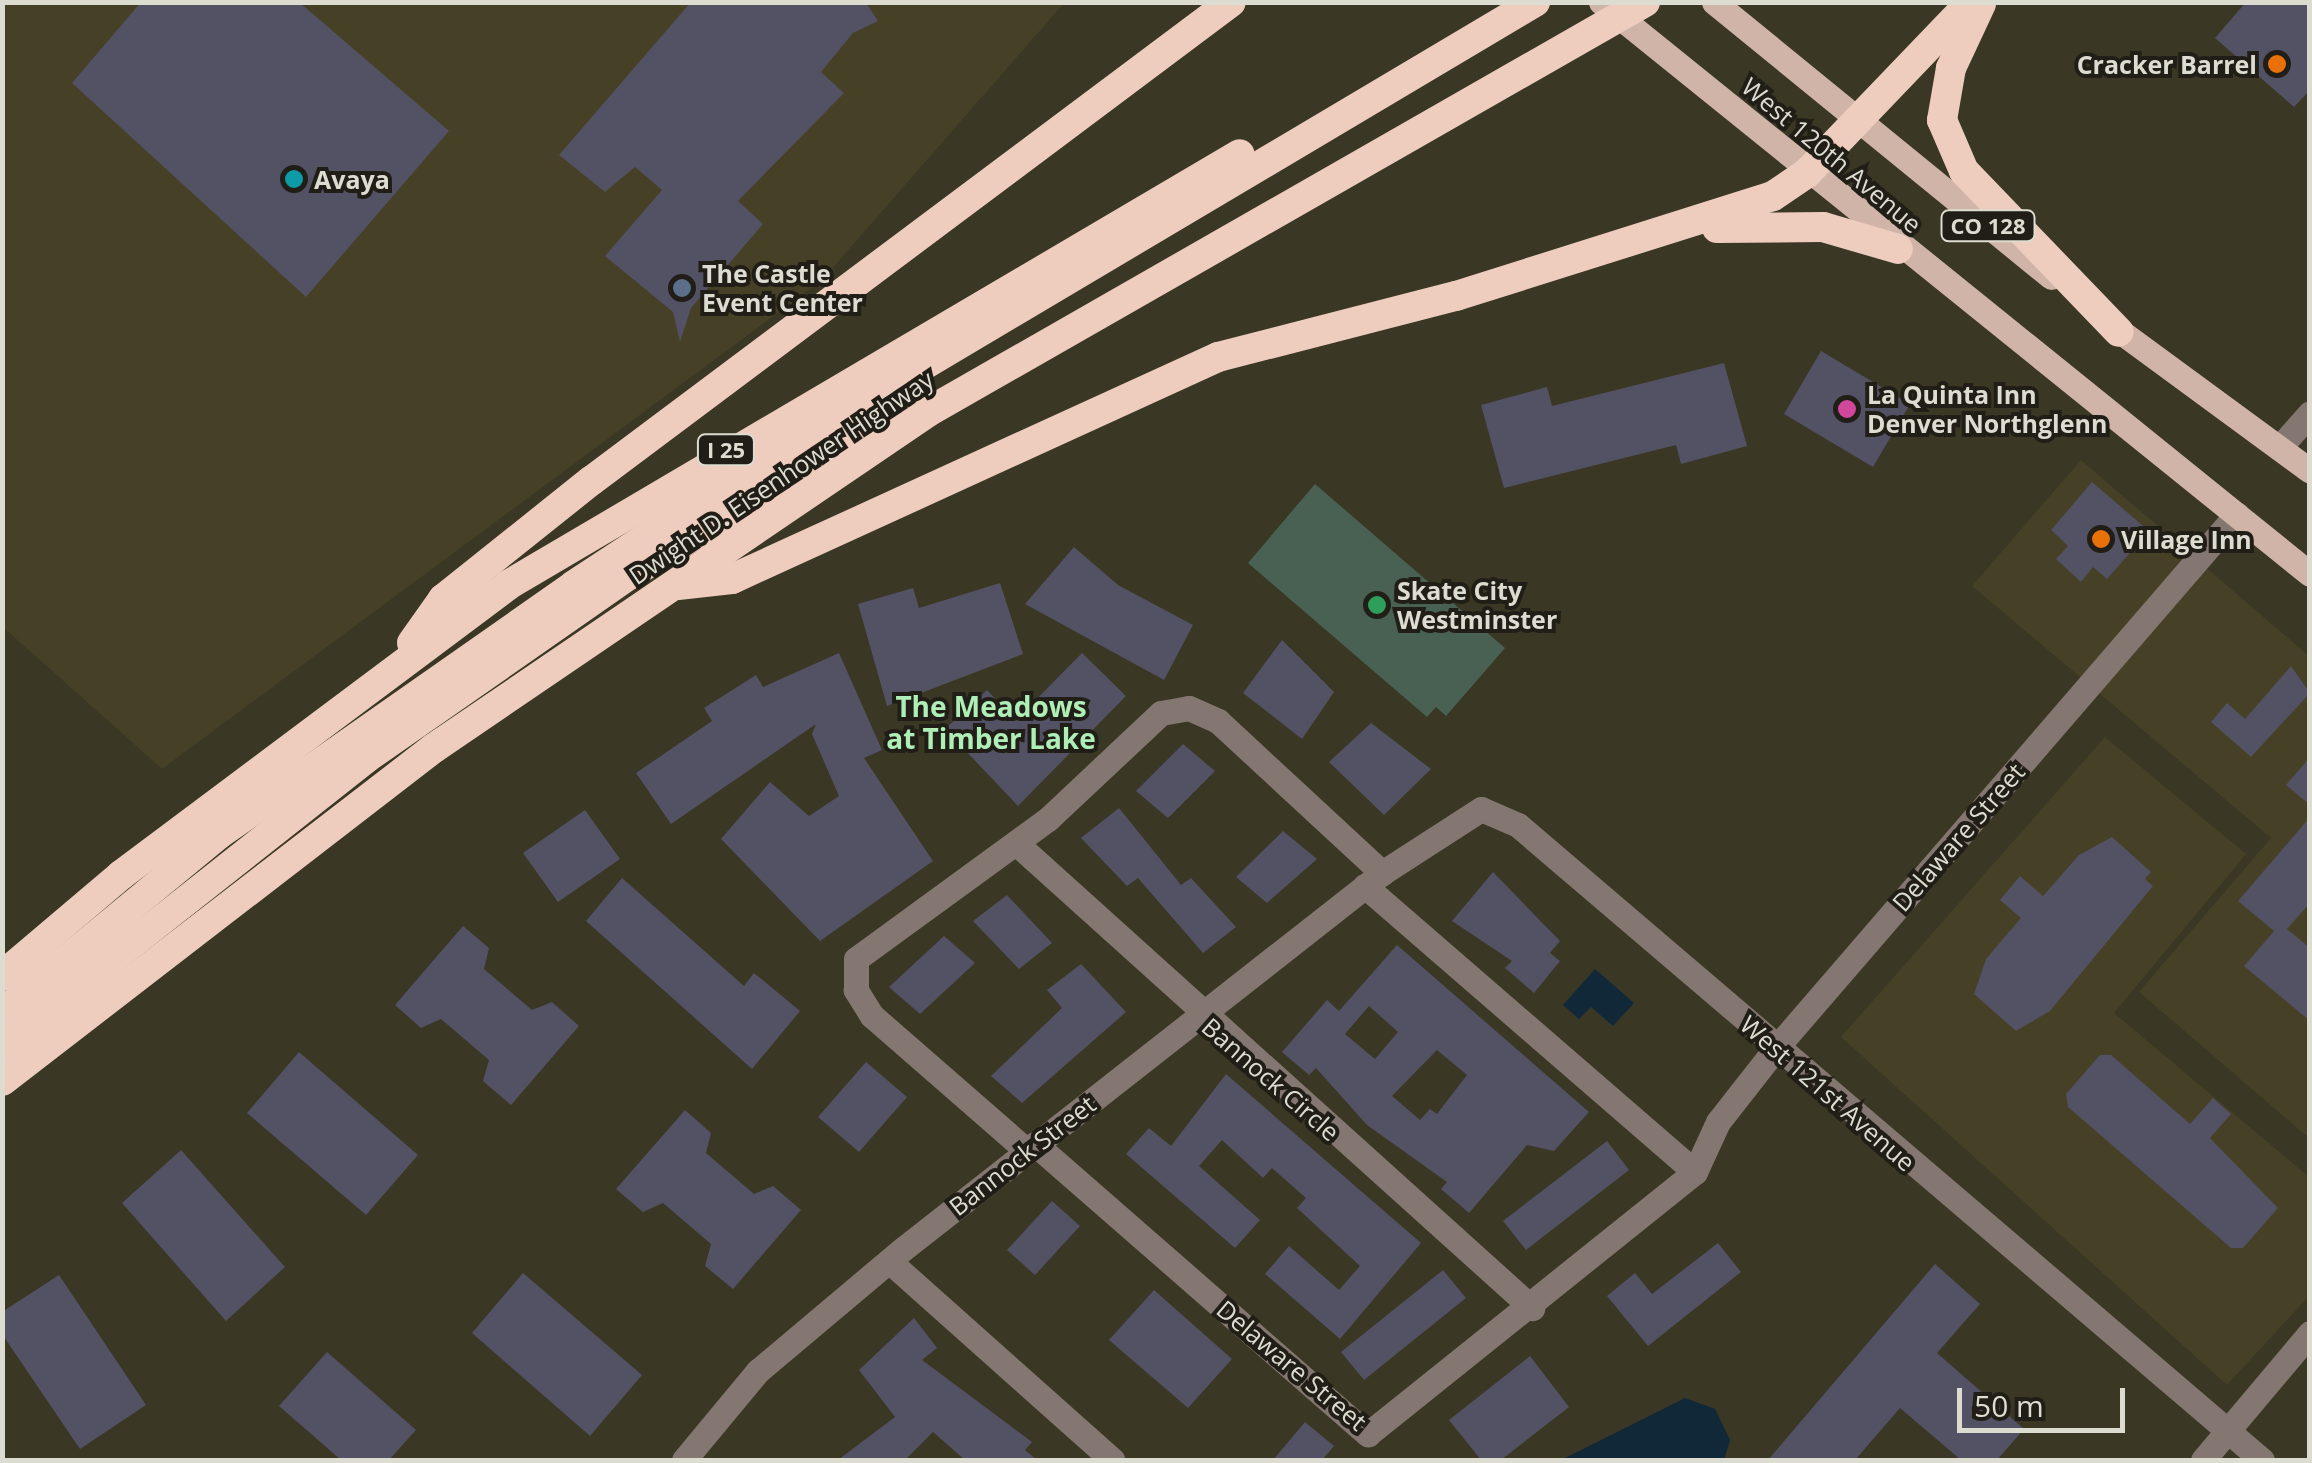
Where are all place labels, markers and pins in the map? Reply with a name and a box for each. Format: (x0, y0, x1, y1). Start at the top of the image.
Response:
place label: Cracker Barrel (2077, 49, 2257, 79)
marker: Cracker Barrel (2266, 53, 2288, 75)
place label: Avaya (314, 164, 390, 194)
marker: Avaya (283, 168, 305, 190)
place label: The Castle Event Center (702, 259, 863, 318)
marker: The Castle Event Center (671, 277, 693, 299)
place label: La Quinta Inn Denver Northglenn (1867, 380, 2107, 439)
marker: La Quinta Inn Denver Northglenn (1836, 398, 1858, 420)
place label: Village Inn (2121, 524, 2252, 554)
marker: Village Inn (2090, 528, 2112, 550)
place label: Skate City Westminster (1397, 576, 1557, 635)
marker: Skate City Westminster (1366, 594, 1388, 616)

